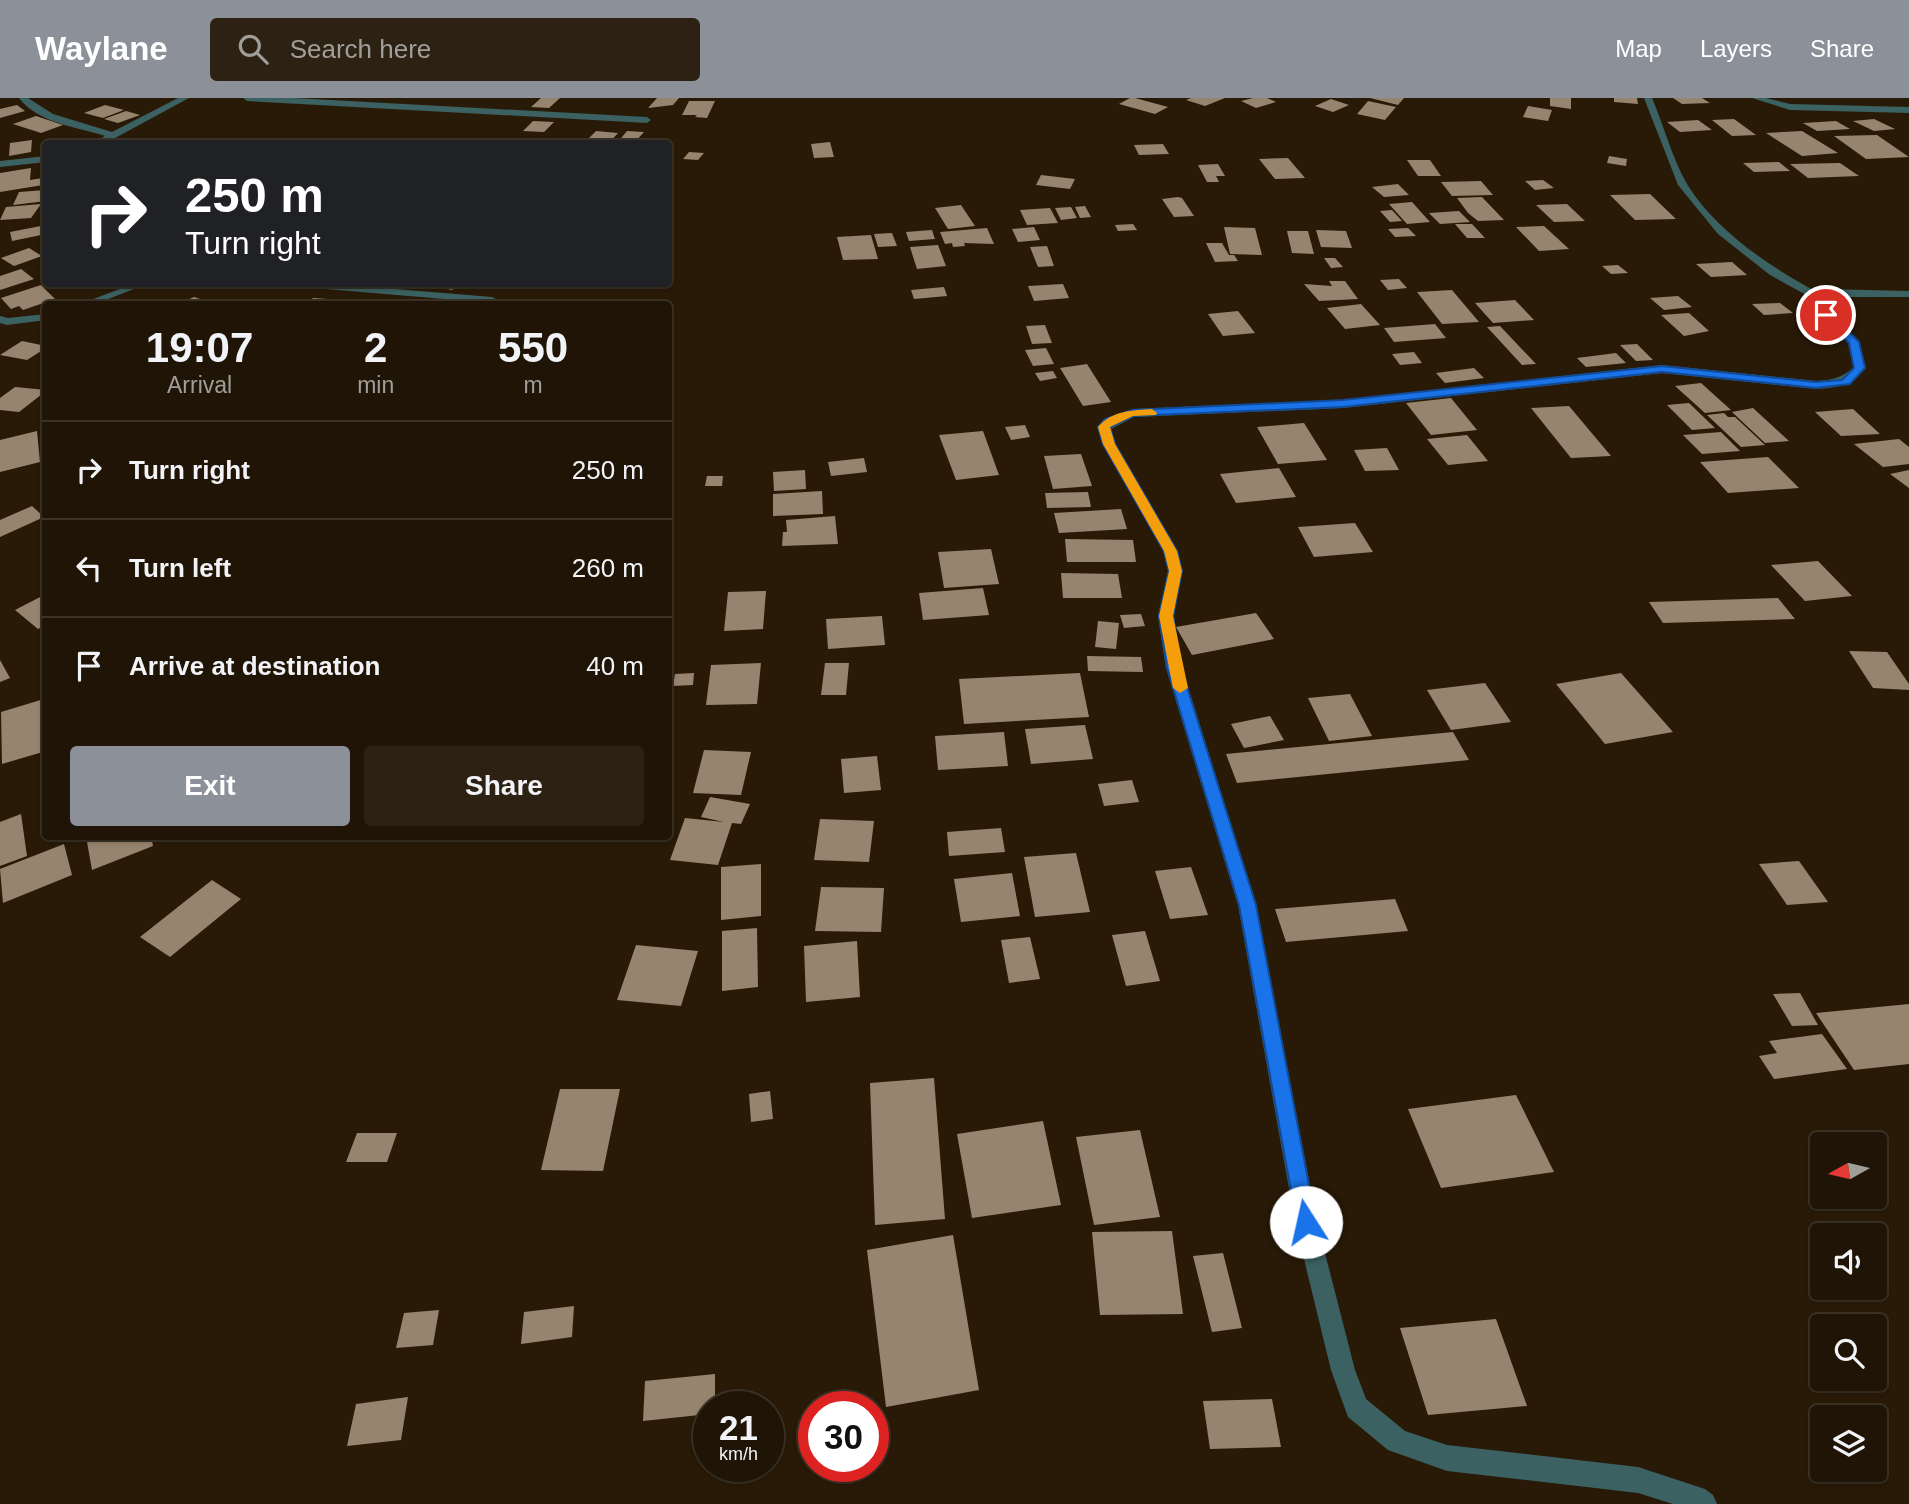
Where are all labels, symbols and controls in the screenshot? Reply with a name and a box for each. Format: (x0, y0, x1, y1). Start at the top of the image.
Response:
search box (210, 18, 700, 81)
text: Waylane (35, 30, 168, 67)
icon: search (234, 30, 272, 68)
text: Search here (290, 34, 431, 64)
text: Map (1615, 35, 1662, 62)
text: Layers (1700, 35, 1772, 62)
text: Share (1810, 35, 1874, 62)
icon: right (70, 168, 161, 259)
text: 250 m (185, 168, 324, 222)
text: Turn right (185, 225, 321, 261)
pin (1796, 285, 1856, 345)
icon: arrive (1807, 296, 1845, 334)
text: 19:07 (146, 324, 253, 371)
text: 2 (364, 324, 387, 371)
text: 550 (498, 324, 568, 371)
text: Arrival (167, 372, 232, 398)
text: min (357, 372, 394, 398)
text: m (524, 372, 543, 398)
icon: right (70, 451, 108, 489)
text: Turn right (129, 455, 250, 485)
text: 250 m (572, 455, 644, 485)
icon: left (70, 549, 108, 587)
text: Turn left (129, 553, 231, 583)
text: 260 m (572, 553, 644, 583)
icon: arrive (70, 647, 108, 685)
text: Arrive at destination (129, 651, 380, 681)
text: 40 m (586, 651, 644, 681)
button: Exit (70, 746, 350, 826)
button: Share (364, 746, 644, 826)
north arrow (1810, 1132, 1886, 1209)
map controls (1810, 1132, 1887, 1482)
position arrow (1269, 1185, 1343, 1259)
button: sound (1810, 1223, 1887, 1300)
button: search (1810, 1314, 1887, 1391)
speed limit sign: 30 (798, 1391, 889, 1482)
button: layers (1810, 1405, 1887, 1482)
text: 21 (719, 1408, 758, 1447)
text: km/h (719, 1444, 758, 1464)

